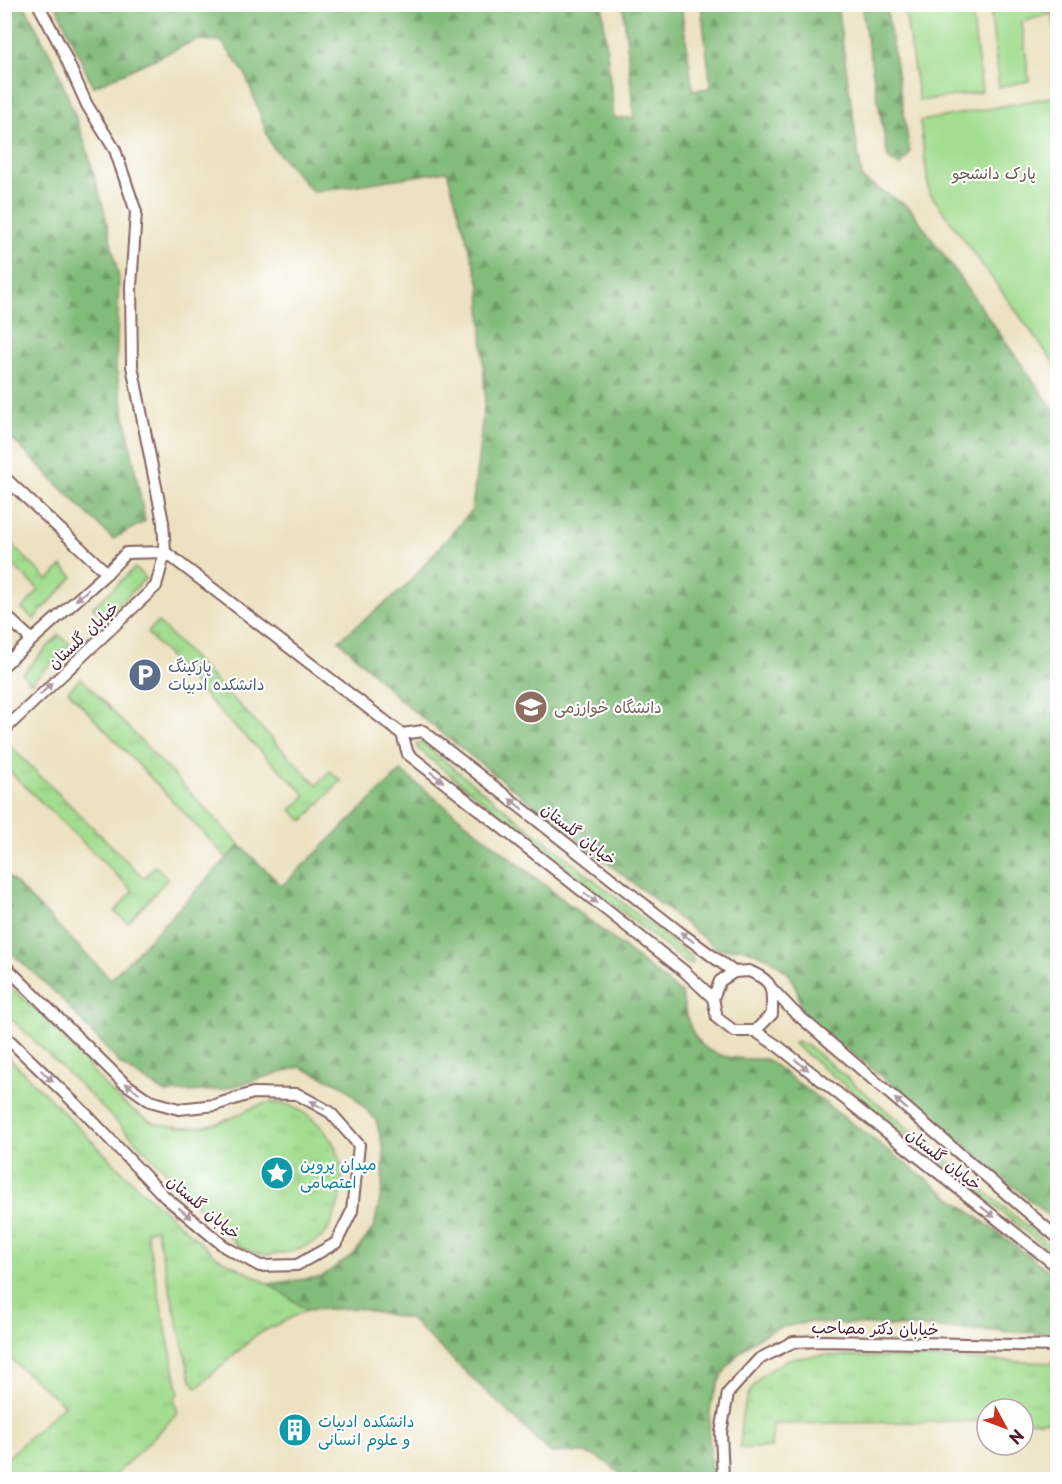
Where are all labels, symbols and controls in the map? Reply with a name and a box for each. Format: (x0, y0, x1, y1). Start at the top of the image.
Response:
park label: پارک دانشجو (951, 160, 1036, 184)
one-way arrow (75, 588, 90, 601)
street label: خیابان گلستان (41, 595, 123, 674)
place label: پارکینگ دانشکده ادبیات (168, 653, 264, 695)
parking icon: پارکینگ دانشکده ادبیات (127, 657, 163, 693)
one-way arrow (39, 683, 53, 697)
school or university icon: دانشگاه خوارزمی (513, 689, 549, 725)
place label: دانشگاه خوارزمی (554, 694, 662, 718)
one-way arrow (429, 771, 445, 784)
street label: خیابان گلستان (537, 796, 622, 870)
one-way arrow (509, 799, 524, 811)
one-way arrow (583, 891, 598, 903)
one-way arrow (679, 931, 695, 943)
one-way arrow (794, 1059, 810, 1072)
one-way arrow (39, 1069, 54, 1083)
one-way arrow (125, 1082, 141, 1094)
one-way arrow (894, 1098, 909, 1111)
one-way arrow (308, 1100, 325, 1110)
street label: خیابان گلستان (902, 1121, 987, 1195)
place label: میدان پروین اعتصامی (300, 1151, 377, 1193)
place icon: میدان پروین اعتصامی (259, 1155, 295, 1191)
street label: خیابان گلستان (163, 1168, 247, 1244)
one-way arrow (980, 1206, 996, 1219)
one-way arrow (177, 1207, 193, 1220)
street label: خیابان دکتر مصاحب (811, 1314, 939, 1340)
north arrow (975, 1397, 1035, 1457)
place label: دانشکده ادبیات و علوم انسانی (318, 1408, 414, 1452)
building icon: دانشکده ادبیات و علوم انسانی (277, 1412, 313, 1448)
text: N (1004, 1425, 1030, 1450)

